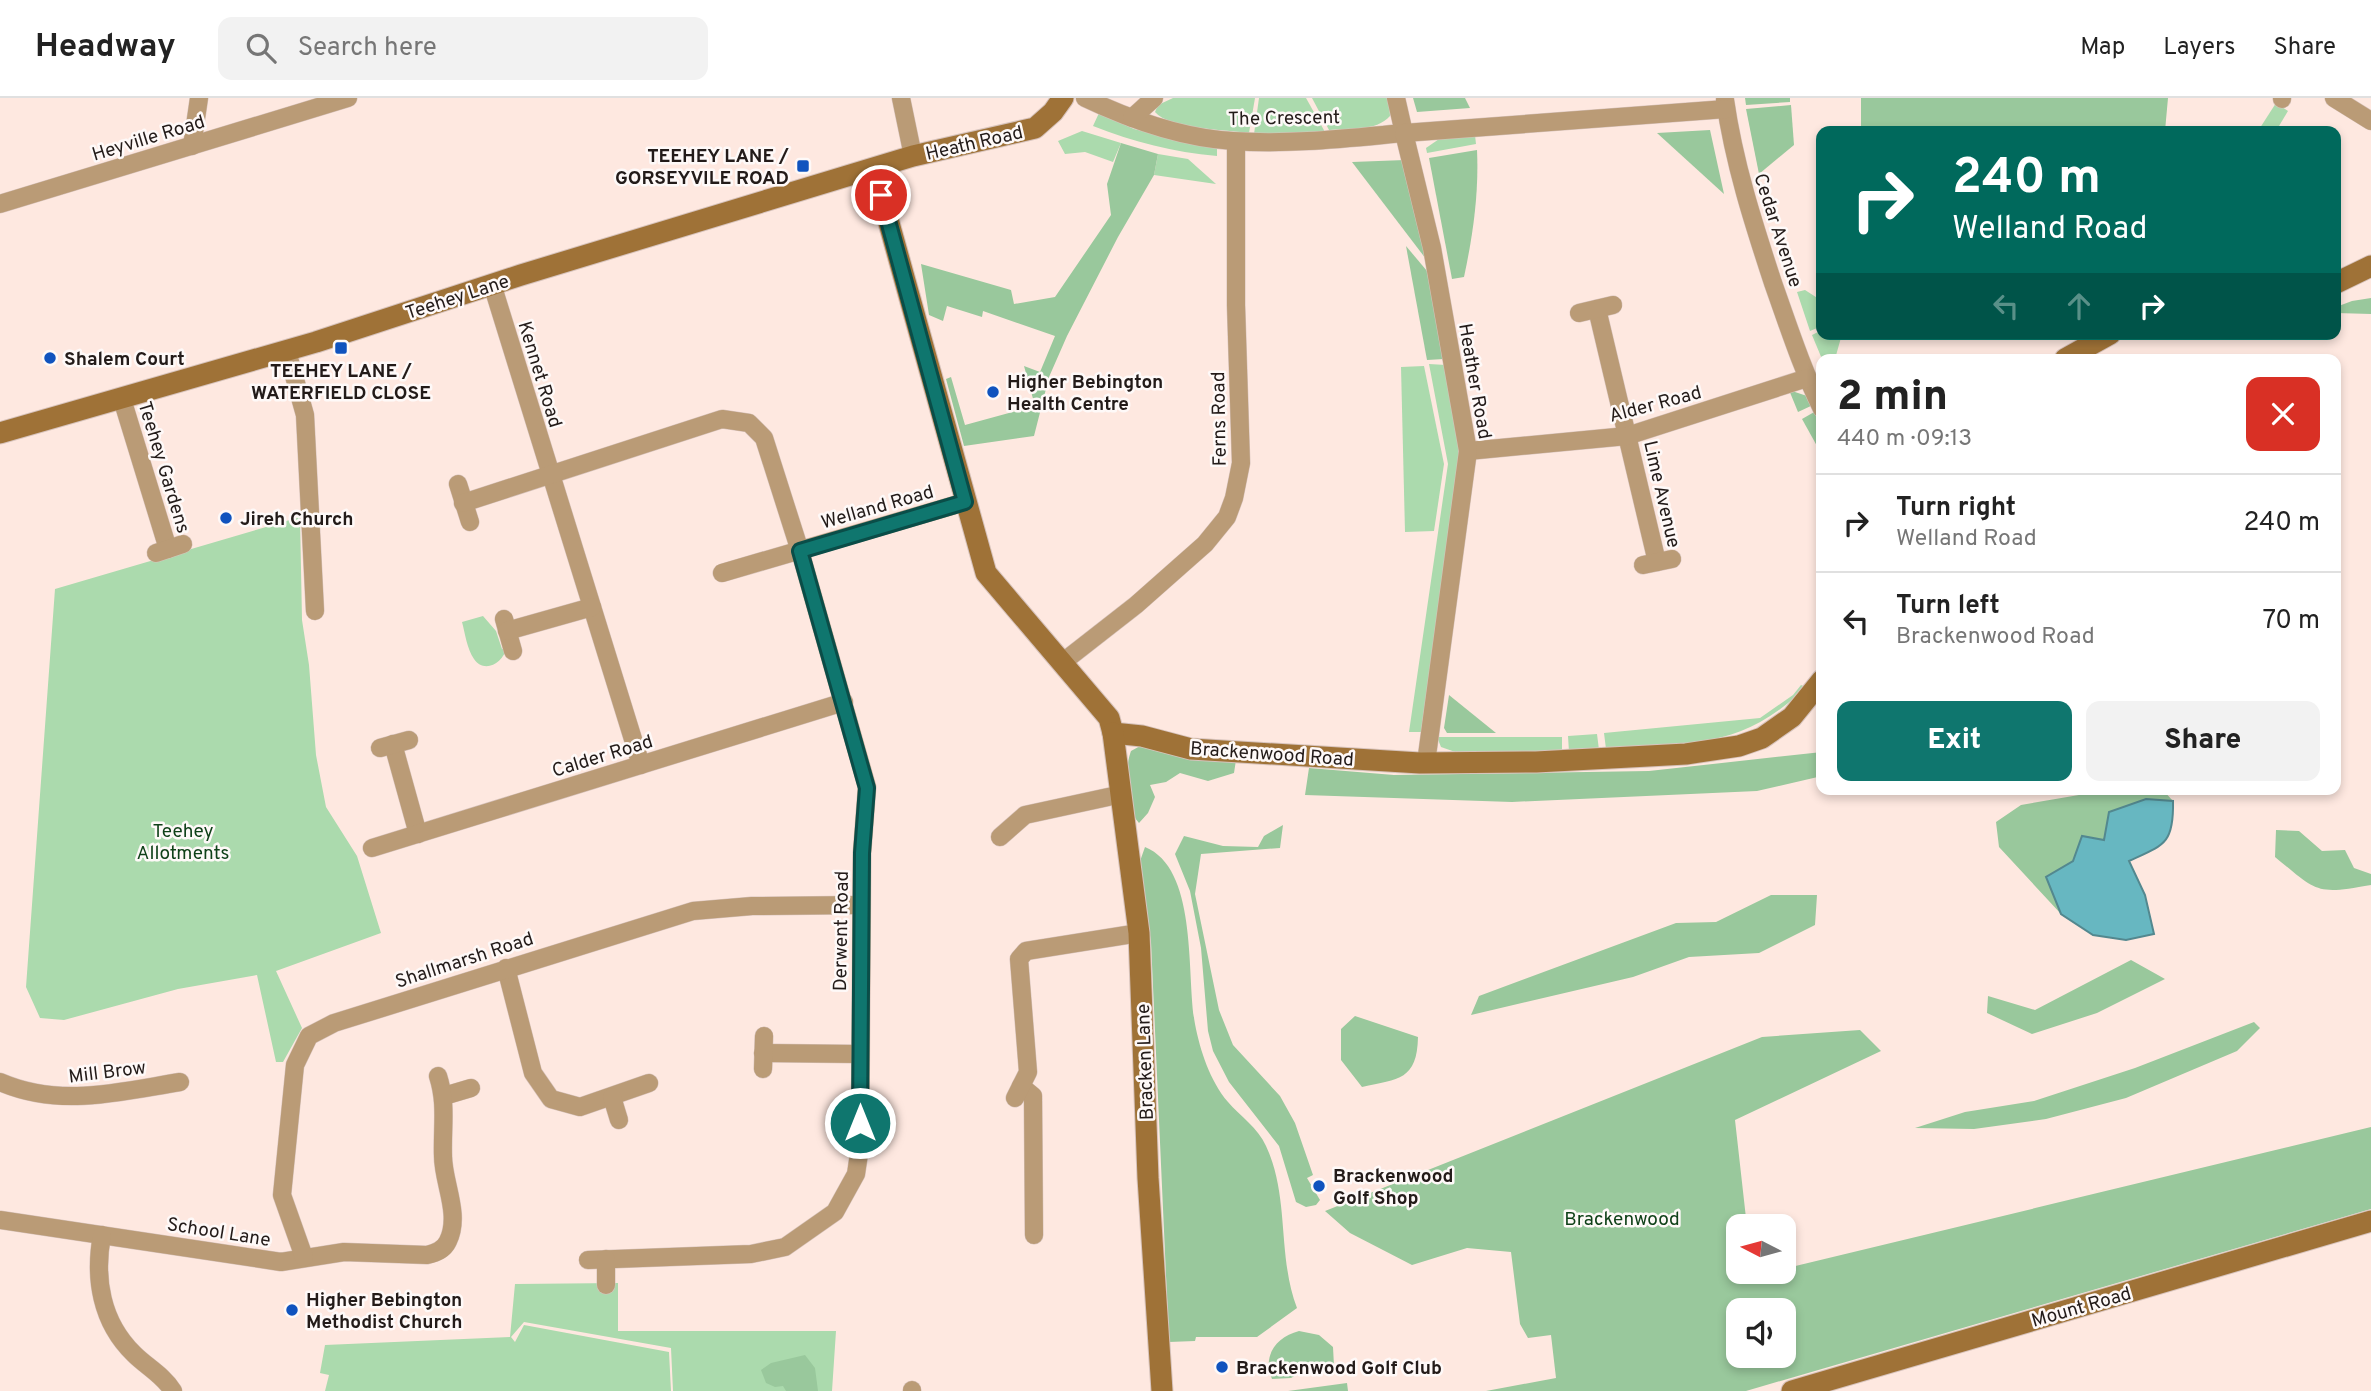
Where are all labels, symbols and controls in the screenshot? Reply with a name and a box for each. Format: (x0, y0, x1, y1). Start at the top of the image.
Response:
search box (218, 17, 708, 80)
text: Headway (35, 27, 176, 69)
icon: search (242, 29, 280, 67)
text: Search here (298, 32, 437, 65)
text: Map (2080, 33, 2125, 63)
text: Layers (2163, 33, 2235, 63)
text: Share (2273, 33, 2336, 63)
street label: The Crescent (1228, 106, 1340, 132)
street label: Heyville Road (89, 110, 208, 167)
street label: Heath Road (923, 121, 1025, 167)
place label: TEEHEY LANE / GORSEYVILE ROAD (615, 145, 789, 191)
text: 240 m (1952, 149, 2101, 211)
icon: right (1837, 154, 1928, 245)
marker: TEEHEY LANE / GORSEYVILE ROAD (795, 158, 811, 174)
pin (851, 165, 911, 225)
street label: Cedar Avenue (1747, 171, 1807, 291)
icon: arrive (862, 176, 900, 214)
text: Welland Road (1952, 210, 2148, 250)
street label: Teehey Lane (403, 270, 512, 326)
icon: left (1987, 287, 2025, 325)
icon: ahead (2060, 287, 2098, 325)
icon: right (2133, 287, 2171, 325)
street label: Kennet Road (512, 318, 567, 431)
street label: Heather Road (1452, 322, 1496, 441)
marker: TEEHEY LANE / WATERFIELD CLOSE (333, 340, 349, 356)
place label: Shalem Court (64, 348, 185, 372)
marker: Shalem Court (42, 350, 58, 366)
place label: TEEHEY LANE / WATERFIELD CLOSE (251, 360, 431, 406)
place label: Higher Bebington Health Centre (1007, 371, 1163, 417)
street label: Ferns Road (1207, 371, 1233, 467)
text: 2 min (1837, 372, 1948, 425)
button: close (2246, 377, 2320, 451)
street label: Alder Road (1607, 381, 1704, 429)
marker: Higher Bebington Health Centre (985, 384, 1001, 400)
street label: Teehey Gardens (132, 399, 195, 536)
text: 440 m · 09:13 (1837, 425, 1972, 454)
street label: Lime Avenue (1637, 439, 1685, 550)
street label: Welland Road (818, 480, 937, 535)
text: Turn right (1896, 492, 2016, 525)
icon: right (1837, 504, 1875, 542)
text: 240 m (2243, 507, 2320, 540)
place label: Jireh Church (240, 508, 354, 532)
marker: Jireh Church (218, 510, 234, 526)
text: Welland Road (1896, 525, 2037, 554)
text: Turn left (1896, 590, 2000, 623)
icon: left (1837, 602, 1875, 640)
text: 70 m (2262, 605, 2320, 638)
text: Brackenwood Road (1896, 623, 2095, 652)
button: Exit (1837, 701, 2072, 781)
button: Share (2086, 701, 2320, 781)
street label: Calder Road (549, 730, 656, 784)
street label: Brackenwood Road (1189, 737, 1355, 773)
park label: Teehey Allotments (137, 820, 229, 866)
street label: Derwent Road (829, 871, 855, 991)
street label: Shallmarsh Road (393, 927, 537, 995)
street label: Bracken Lane (1132, 1003, 1160, 1121)
street label: Mill Brow (67, 1056, 147, 1090)
position arrow (823, 1086, 897, 1160)
place label: Brackenwood Golf Shop (1333, 1165, 1454, 1211)
marker: Brackenwood Golf Shop (1311, 1178, 1327, 1194)
park label: Brackenwood (1564, 1208, 1680, 1232)
street label: School Lane (165, 1213, 272, 1253)
north arrow (1726, 1214, 1796, 1284)
map controls (1726, 1214, 1796, 1368)
street label: Mount Road (2029, 1282, 2134, 1334)
place label: Higher Bebington Methodist Church (306, 1289, 462, 1335)
button: sound (1726, 1298, 1796, 1368)
marker: Higher Bebington Methodist Church (284, 1302, 300, 1318)
place label: Brackenwood Golf Club (1236, 1357, 1442, 1381)
marker: Brackenwood Golf Club (1214, 1359, 1230, 1375)

